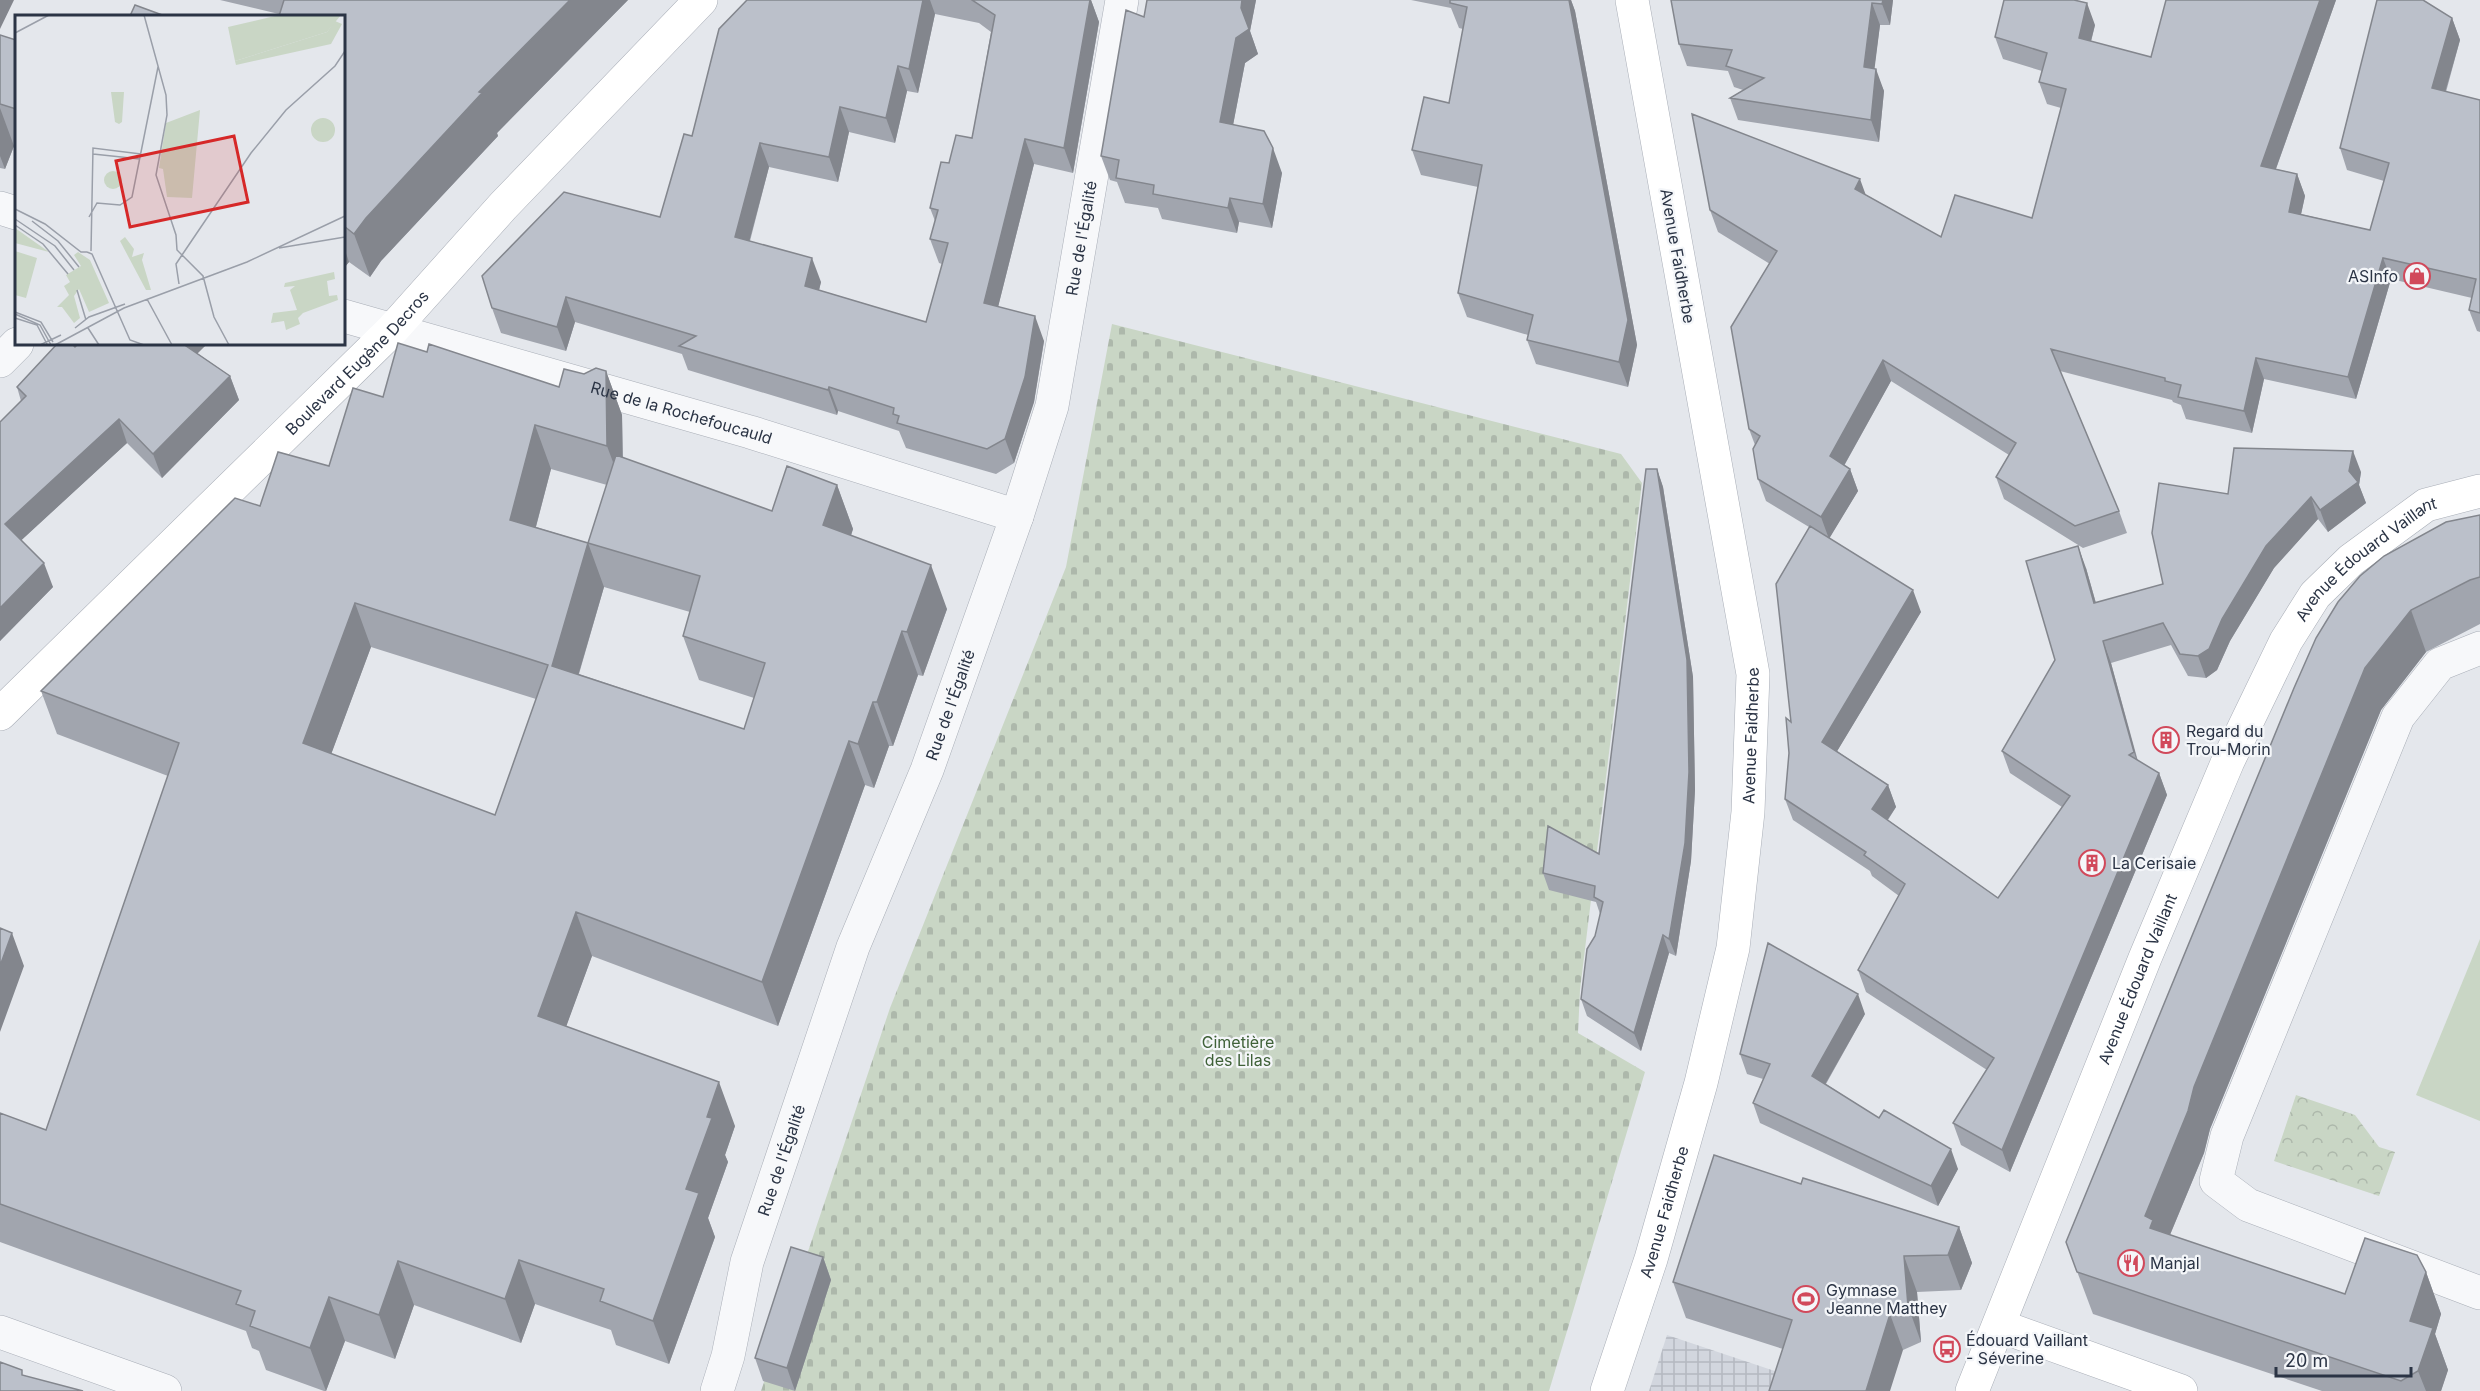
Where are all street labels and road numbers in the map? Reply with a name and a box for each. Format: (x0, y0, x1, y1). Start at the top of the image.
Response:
street label: Rue de l'Égalité (1061, 179, 1101, 297)
street label: Avenue Faidherbe (1656, 187, 1700, 325)
street label: Boulevard Eugène Decros (281, 286, 433, 439)
street label: Rue de la Rochefoucauld (588, 377, 775, 448)
street label: Avenue Édouard Vaillant (2291, 493, 2439, 625)
street label: Rue de l'Égalité (921, 647, 979, 763)
street label: Avenue Faidherbe (1738, 666, 1763, 804)
street label: Avenue Édouard Vaillant (2094, 890, 2181, 1067)
street label: Rue de l'Égalité (753, 1102, 809, 1219)
street label: Avenue Faidherbe (1635, 1144, 1693, 1281)

